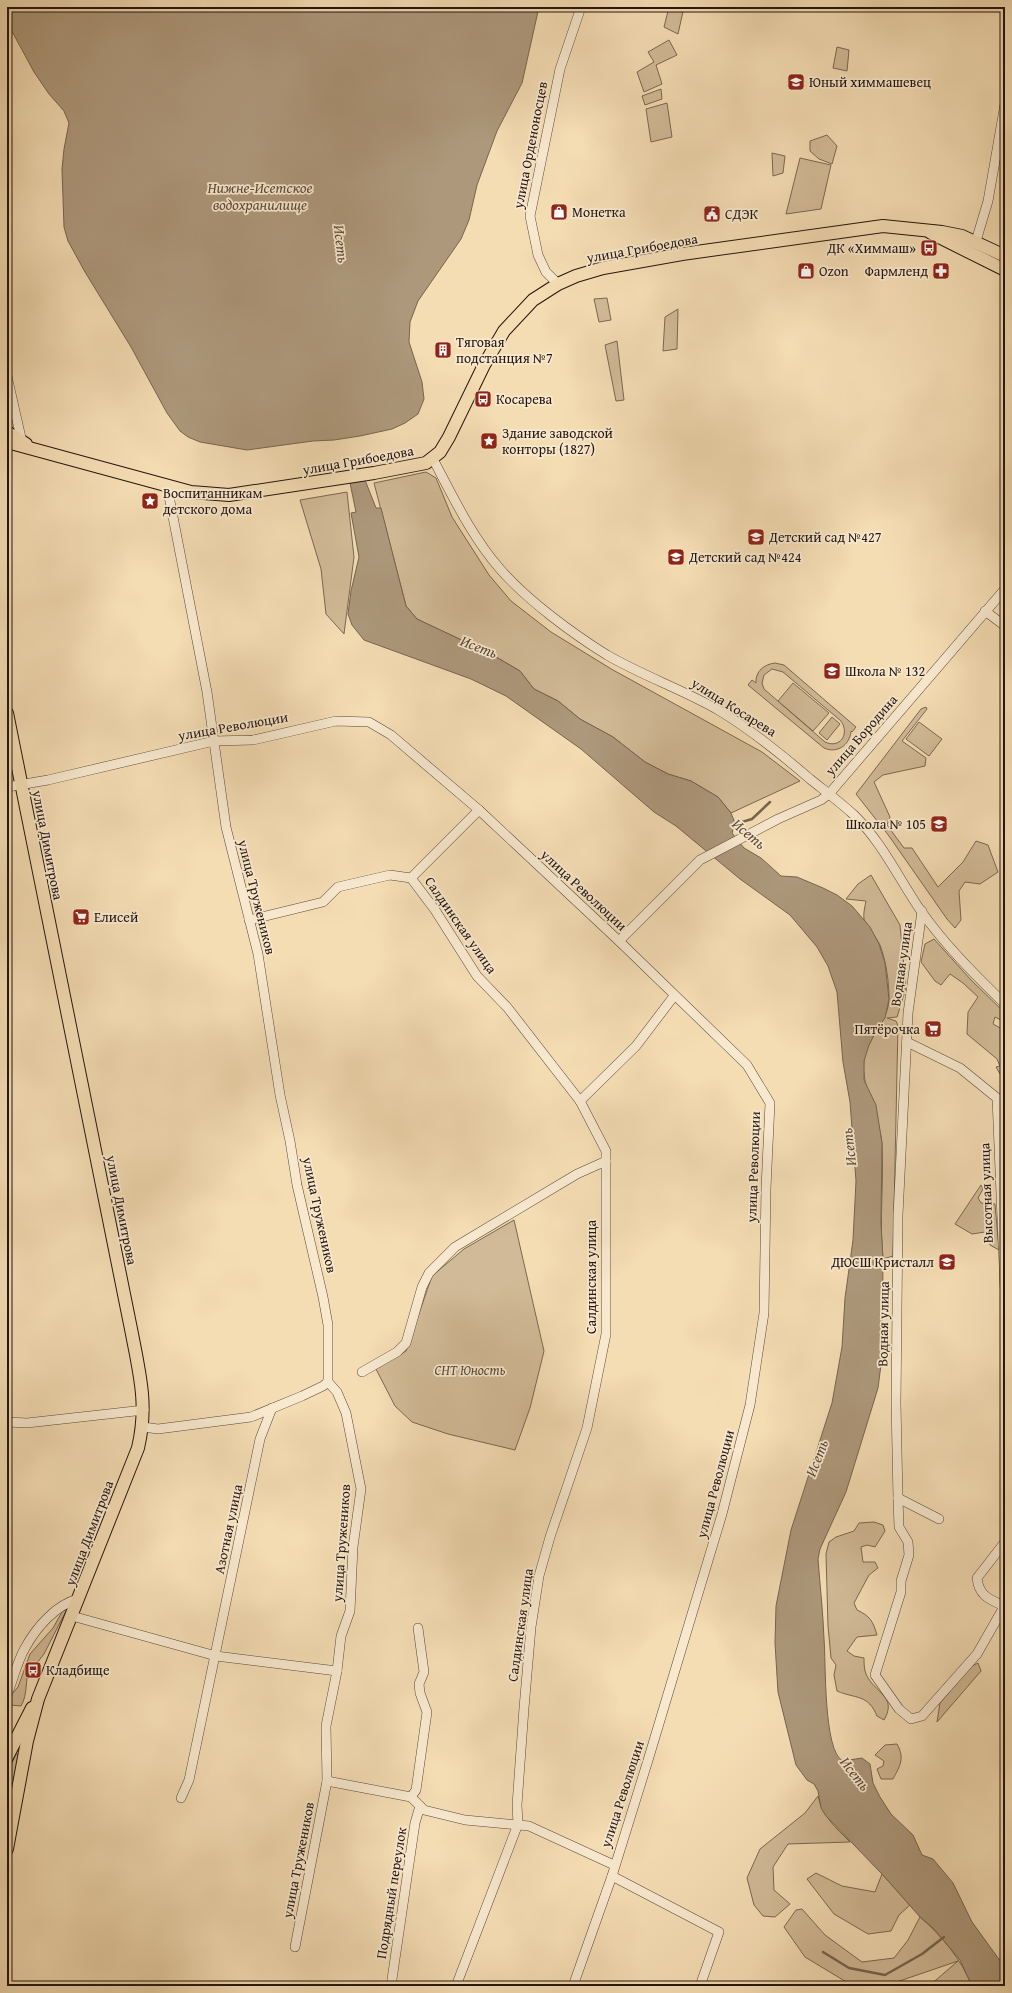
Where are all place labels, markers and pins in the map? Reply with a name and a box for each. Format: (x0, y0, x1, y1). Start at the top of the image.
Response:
school or university icon: Юный химмашевец (786, 72, 806, 92)
place label: Юный химмашевец (809, 72, 931, 92)
shop icon: Монетка (549, 202, 569, 222)
place label: Монетка (572, 202, 626, 222)
public building icon: СДЭК (702, 204, 722, 224)
place label: СДЭК (725, 204, 759, 224)
place label: ДК «Химмаш» (826, 238, 916, 258)
bus stop icon: ДК «Химмаш» (919, 238, 939, 258)
shop icon: Ozon (796, 261, 816, 281)
place label: Ozon (819, 261, 849, 281)
place label: Фармленд (865, 261, 928, 281)
pharmacy icon: Фармленд (931, 261, 951, 281)
place label: Тяговая подстанция №7 (456, 332, 553, 368)
building icon: Тяговая подстанция №7 (433, 340, 453, 360)
bus stop icon: Косарева (473, 389, 493, 409)
place label: Косарева (496, 389, 553, 409)
place label: Здание заводской конторы (1827) (502, 423, 613, 459)
place icon: Здание заводской конторы (1827) (479, 431, 499, 451)
place label: Воспитанникам детского дома (163, 483, 263, 519)
place icon: Воспитанникам детского дома (140, 491, 160, 511)
school or university icon: Детский сад №427 (746, 527, 766, 547)
place label: Детский сад №427 (768, 527, 882, 547)
school or university icon: Детский сад №424 (666, 547, 686, 567)
place label: Детский сад №424 (688, 547, 802, 567)
school or university icon: Школа № 132 (822, 661, 842, 681)
place label: Школа № 132 (845, 661, 925, 681)
place label: Школа № 105 (846, 814, 926, 834)
school or university icon: Школа № 105 (929, 814, 949, 834)
supermarket icon: Елисей (71, 907, 91, 927)
place label: Елисей (94, 907, 138, 927)
place label: Пятёрочка (854, 1019, 920, 1039)
supermarket icon: Пятёрочка (923, 1019, 943, 1039)
place label: ДЮСШ Кристалл (830, 1252, 934, 1272)
school or university icon: ДЮСШ Кристалл (937, 1252, 957, 1272)
bus stop icon: Кладбище (23, 1660, 43, 1680)
place label: Кладбище (46, 1660, 110, 1680)

